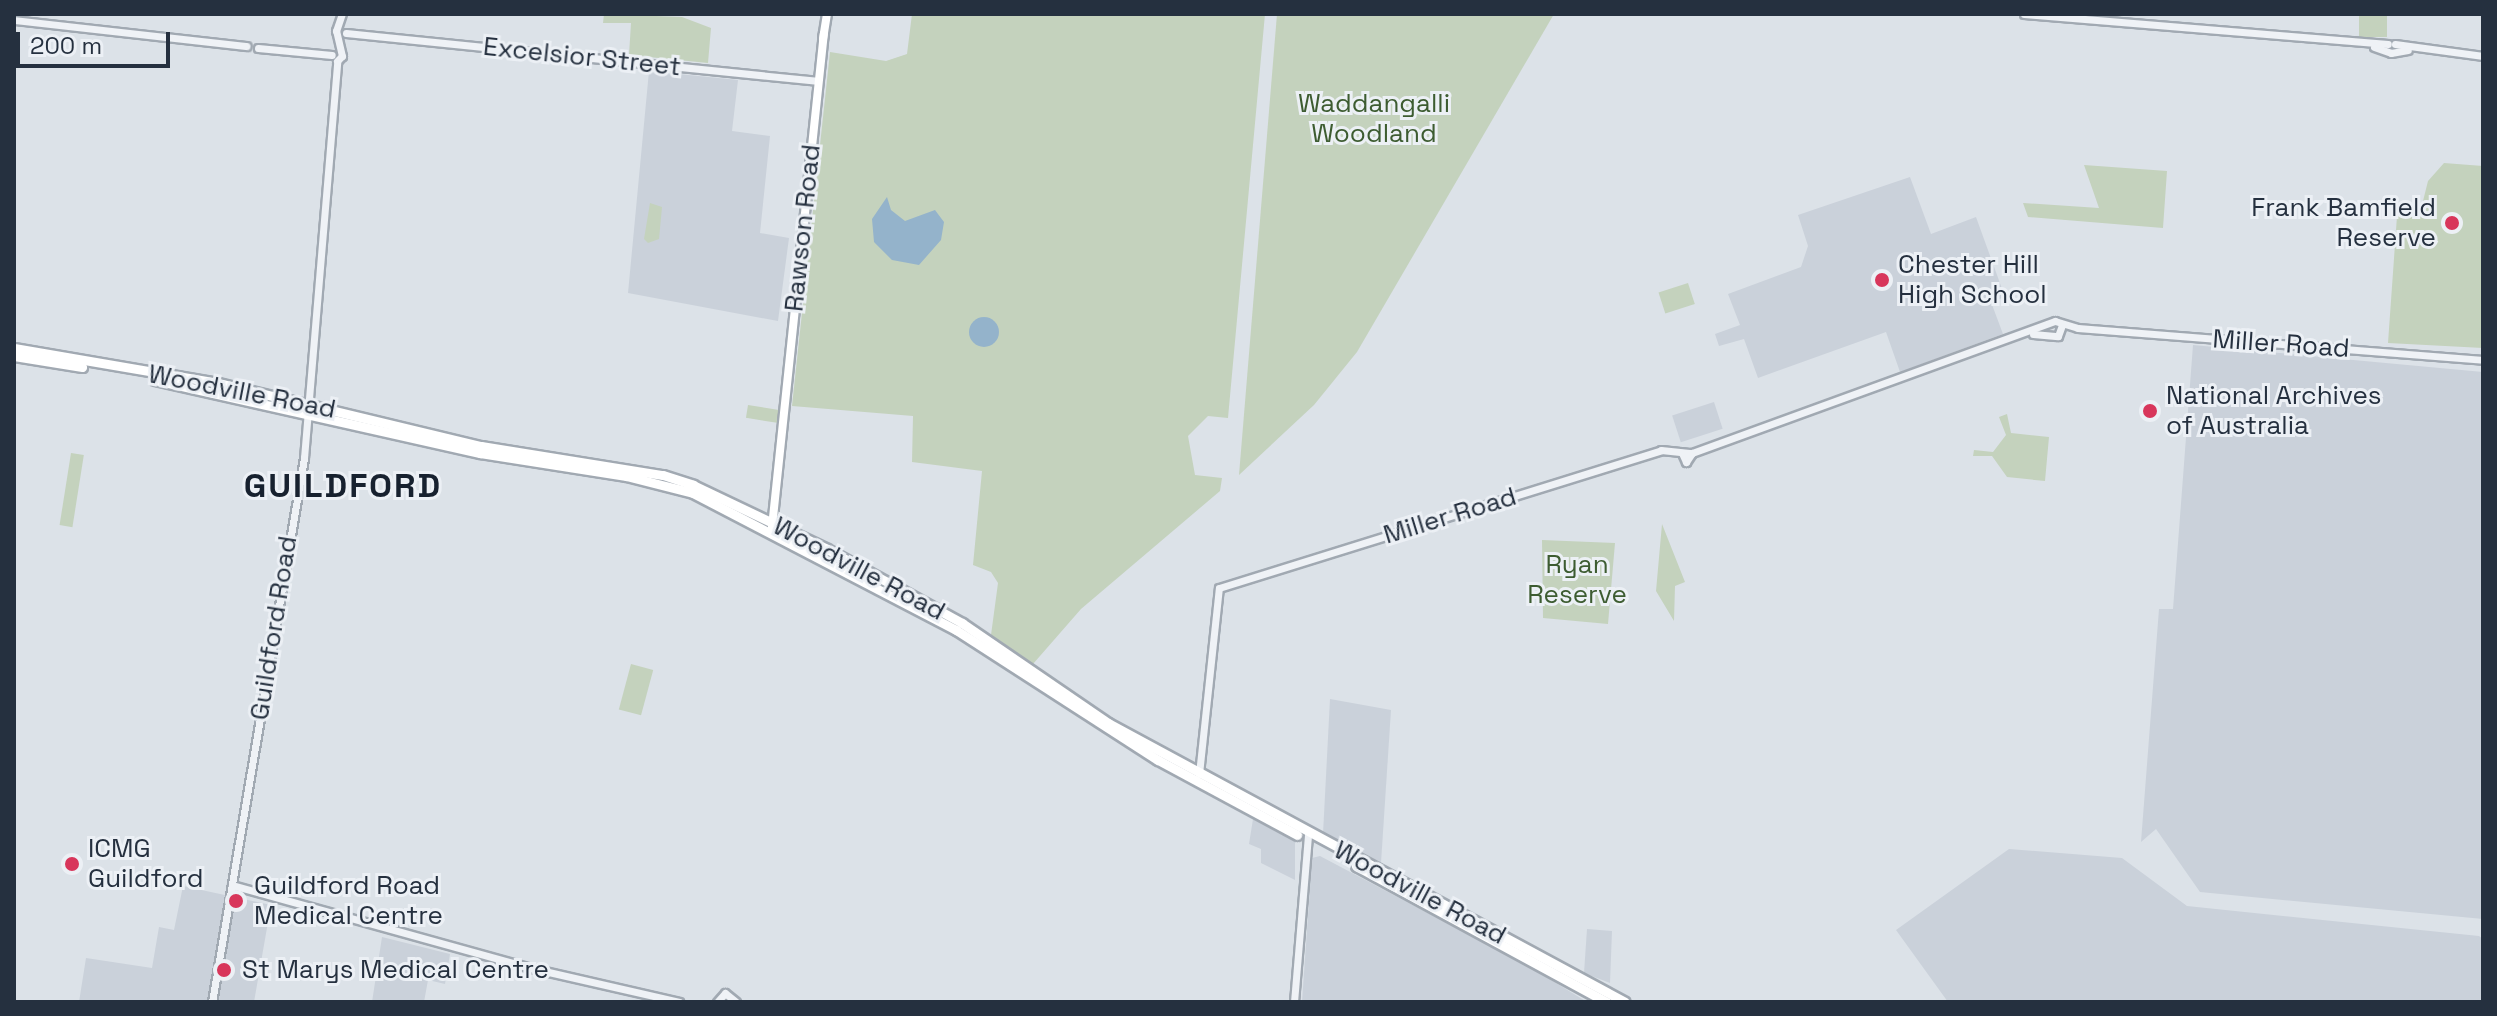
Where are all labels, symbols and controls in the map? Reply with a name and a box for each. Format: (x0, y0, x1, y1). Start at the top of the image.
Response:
scale bar (20, 16, 174, 66)
text: 200 m (30, 30, 102, 61)
street label: Excelsior Street (482, 31, 682, 83)
park label: Waddangalli Woodland (1298, 88, 1450, 150)
street label: Rawson Road (779, 143, 827, 313)
place label: Frank Bamfield Reserve (2251, 192, 2436, 254)
marker: Frank Bamfield Reserve (2443, 214, 2461, 232)
place label: Chester Hill High School (1898, 249, 2047, 310)
marker: Chester Hill High School (1873, 271, 1891, 289)
street label: Miller Road (2211, 324, 2351, 364)
street label: Woodville Road (146, 359, 338, 425)
place label: National Archives of Australia (2166, 380, 2382, 442)
marker: National Archives of Australia (2141, 402, 2159, 420)
district label: GUILDFORD (244, 466, 442, 506)
street label: Miller Road (1380, 481, 1520, 551)
street label: Woodville Road (768, 511, 950, 627)
street label: Guildford Road (244, 534, 304, 722)
park label: Ryan Reserve (1527, 549, 1627, 610)
place label: ICMG Guildford (88, 833, 204, 894)
street label: Woodville Road (1329, 835, 1511, 951)
marker: ICMG Guildford (63, 855, 81, 873)
place label: Guildford Road Medical Centre (254, 870, 443, 932)
marker: Guildford Road Medical Centre (225, 890, 247, 912)
place label: St Marys Medical Centre (242, 954, 549, 986)
marker: St Marys Medical Centre (213, 959, 235, 981)

